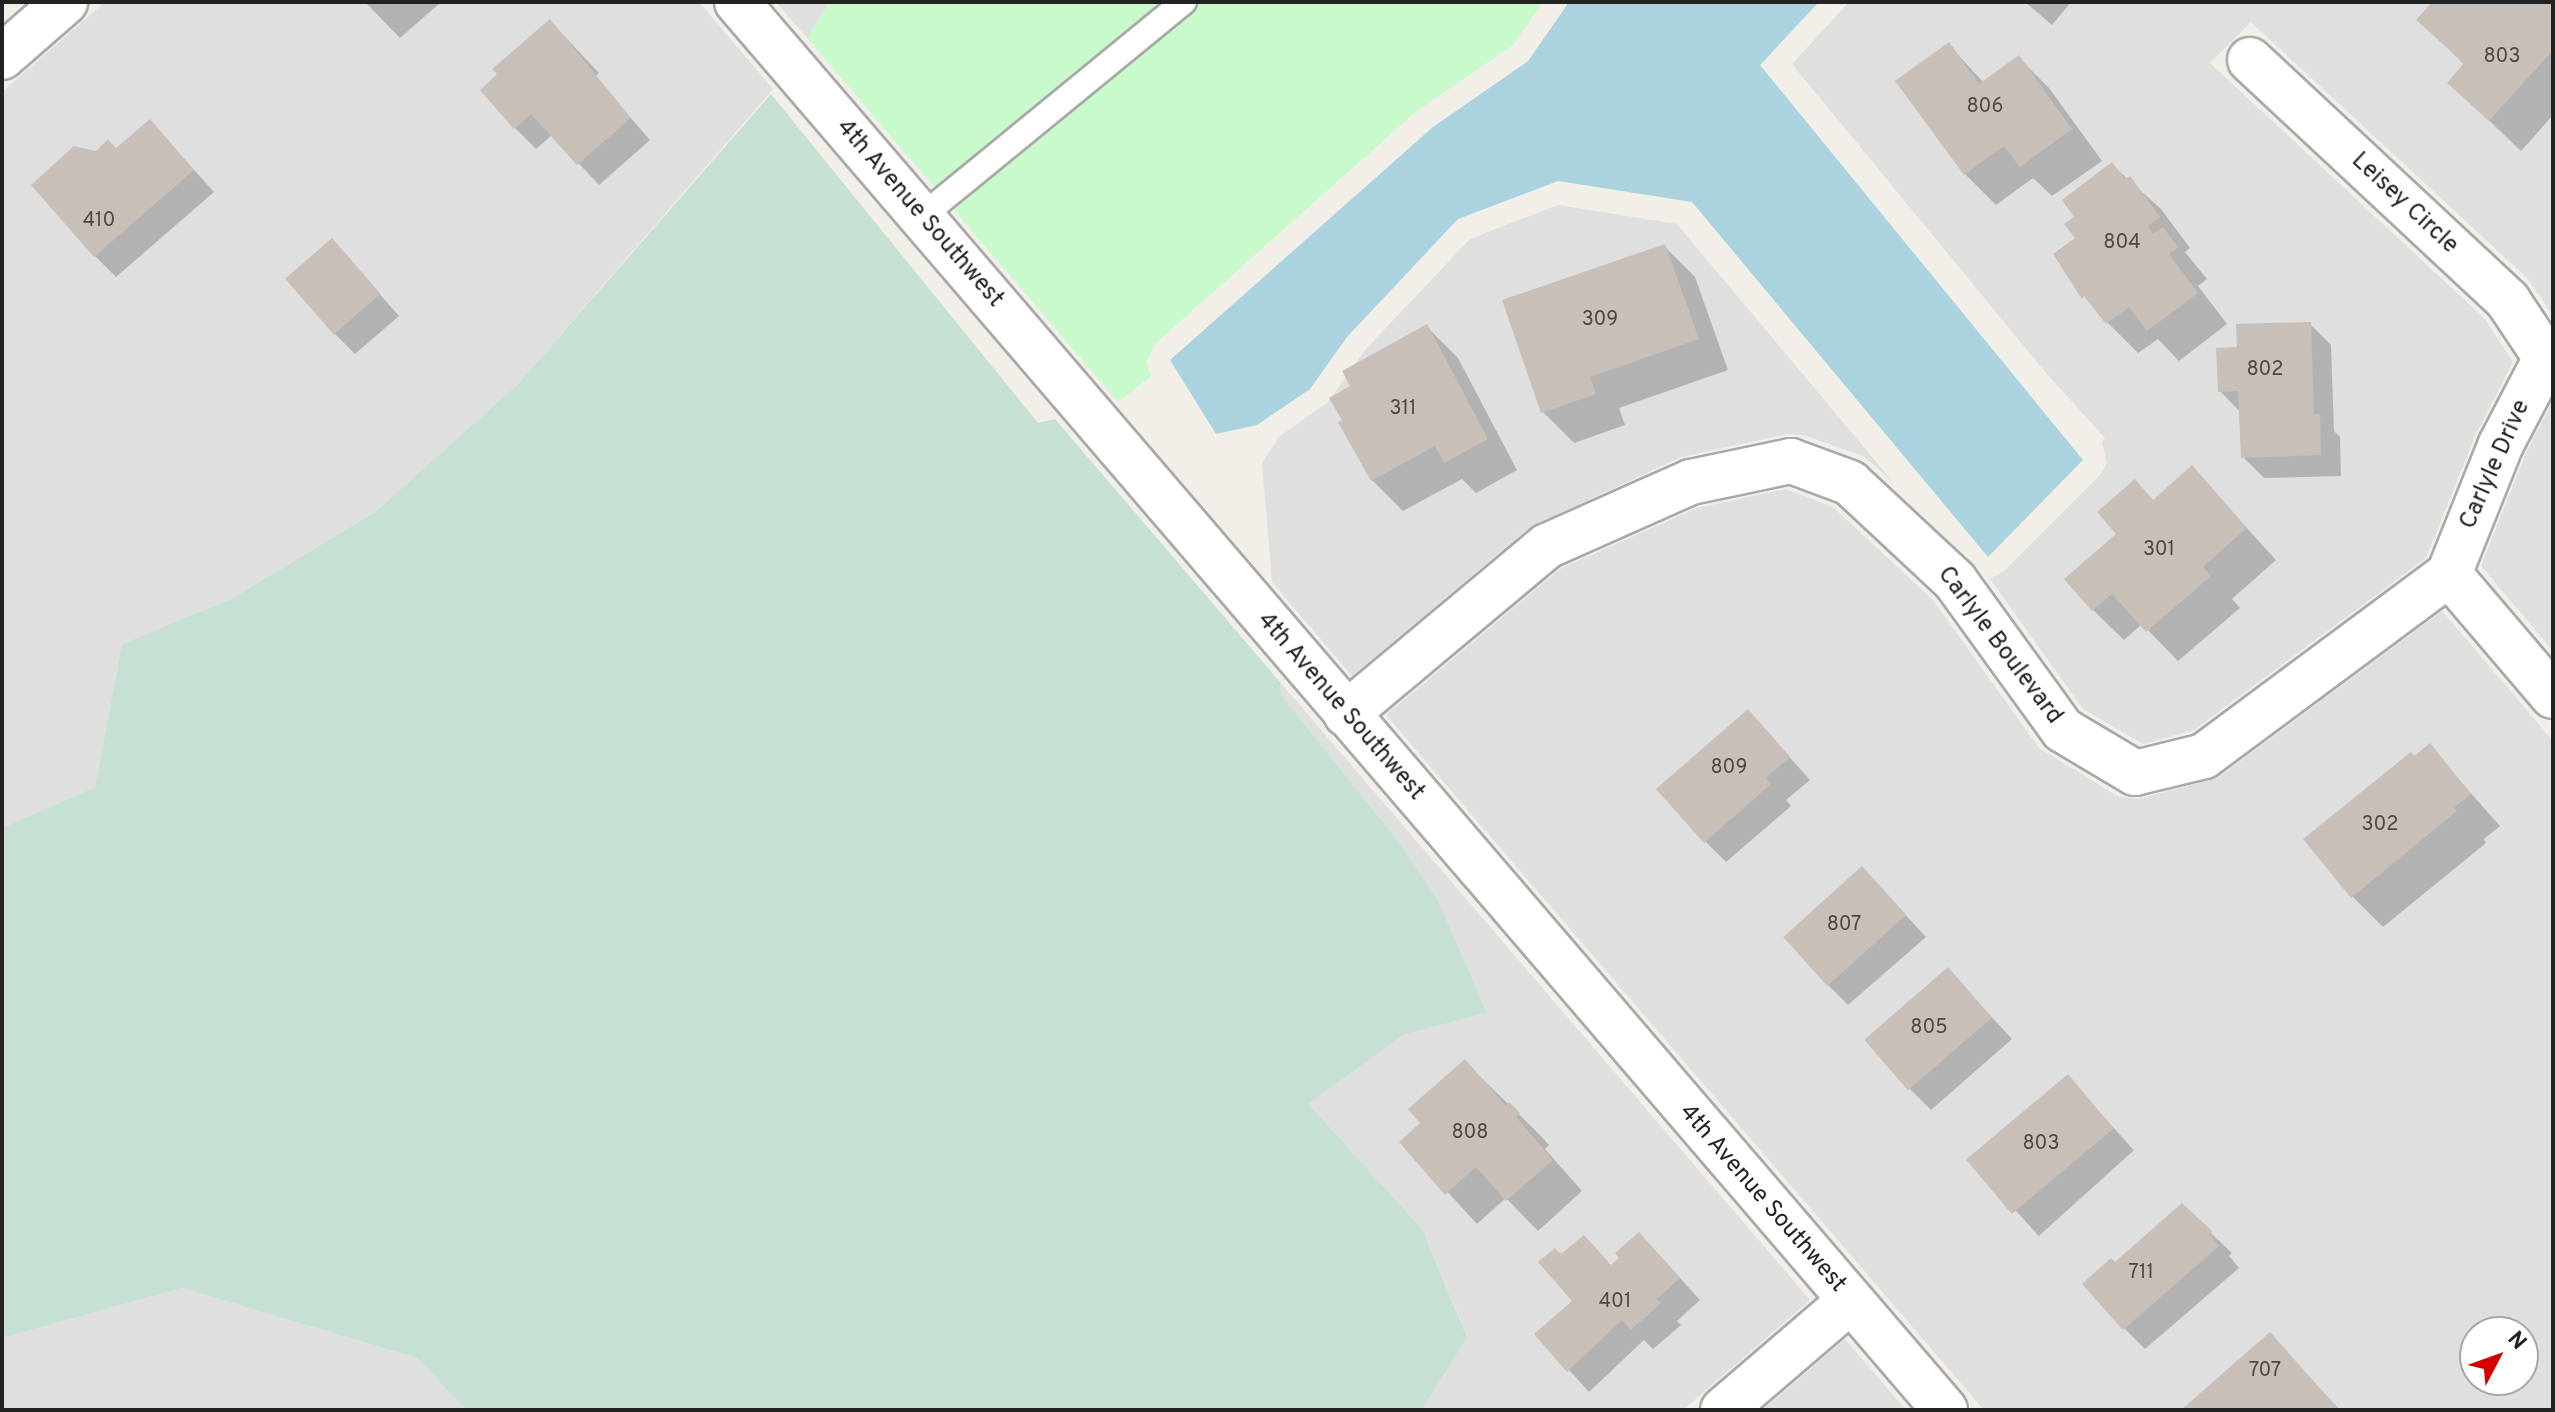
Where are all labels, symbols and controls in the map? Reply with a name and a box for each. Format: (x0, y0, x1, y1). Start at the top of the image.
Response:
house number: 803 (2484, 45, 2520, 69)
house number: 806 (1967, 95, 2003, 119)
street label: 4th Avenue Southwest (829, 114, 1009, 314)
street label: Leisey Circle (2345, 147, 2463, 261)
house number: 410 (83, 209, 115, 233)
house number: 804 (2103, 231, 2141, 255)
house number: 309 (1582, 308, 1618, 332)
house number: 802 (2246, 358, 2284, 382)
street label: Carlyle Drive (2455, 396, 2537, 534)
house number: 311 (1390, 397, 1416, 421)
house number: 301 (2143, 538, 2175, 562)
street label: Carlyle Boulevard (1930, 561, 2068, 731)
street label: 4th Avenue Southwest (1250, 607, 1430, 807)
house number: 809 (1711, 756, 1747, 780)
house number: 302 (2362, 813, 2398, 837)
house number: 807 (1827, 913, 1861, 937)
house number: 805 (1910, 1016, 1948, 1040)
street label: 4th Avenue Southwest (1672, 1099, 1852, 1299)
house number: 808 (1451, 1121, 1489, 1145)
house number: 803 (2023, 1132, 2059, 1156)
house number: 711 (2128, 1261, 2154, 1285)
house number: 401 (1599, 1290, 1631, 1314)
north arrow (2459, 1316, 2539, 1396)
text: N (2501, 1326, 2531, 1356)
house number: 707 (2249, 1359, 2281, 1383)

